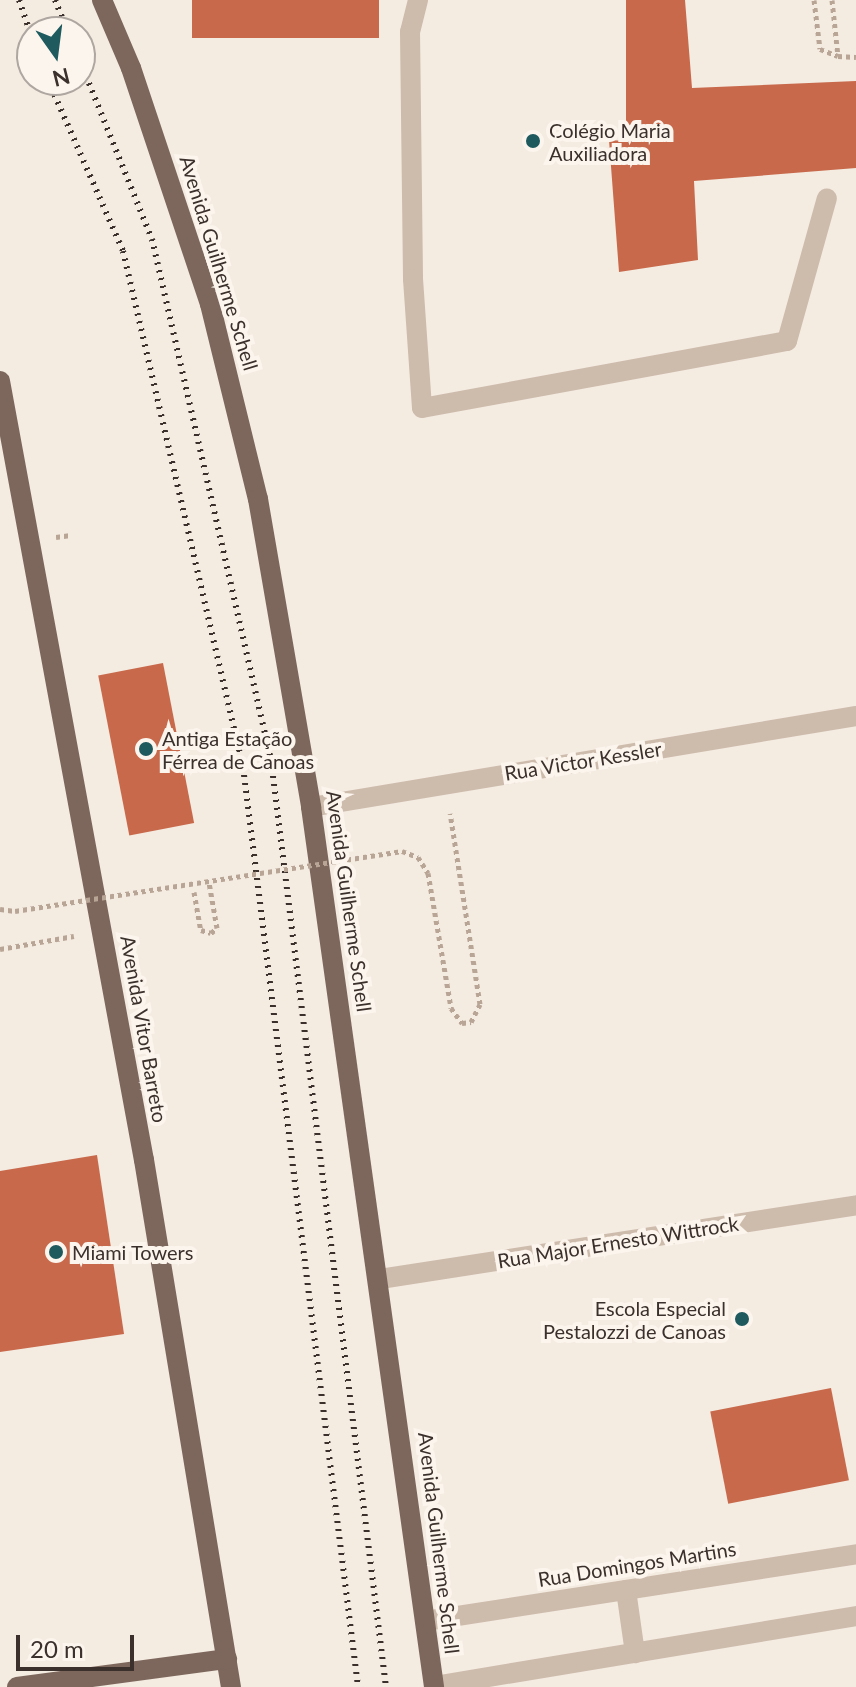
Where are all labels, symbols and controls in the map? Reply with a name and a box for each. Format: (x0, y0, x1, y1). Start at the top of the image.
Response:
north arrow (16, 16, 96, 96)
text: N (50, 63, 73, 93)
place label: Colégio Maria Auxiliadora (549, 118, 671, 165)
marker: Colégio Maria Auxiliadora (524, 132, 542, 150)
street label: Avenida Guilherme Schell (175, 153, 263, 373)
place label: Antiga Estação Férrea de Canoas (162, 726, 314, 773)
street label: Rua Victor Kessler (502, 737, 664, 785)
marker: Antiga Estação Férrea de Canoas (137, 740, 155, 758)
street label: Avenida Guilherme Schell (322, 789, 376, 1013)
street label: Avenida Vitor Barreto (116, 933, 172, 1125)
street label: Rua Major Ernesto Wittrock (495, 1211, 741, 1273)
place label: Miami Towers (72, 1240, 194, 1264)
marker: Miami Towers (47, 1243, 65, 1261)
place label: Escola Especial Pestalozzi de Canoas (543, 1296, 726, 1343)
marker: Escola Especial Pestalozzi de Canoas (733, 1310, 751, 1328)
street label: Avenida Guilherme Schell (413, 1431, 465, 1655)
street label: Rua Domingos Martins (536, 1536, 738, 1592)
scale bar (20, 1619, 138, 1669)
text: 20 m (30, 1634, 84, 1663)

